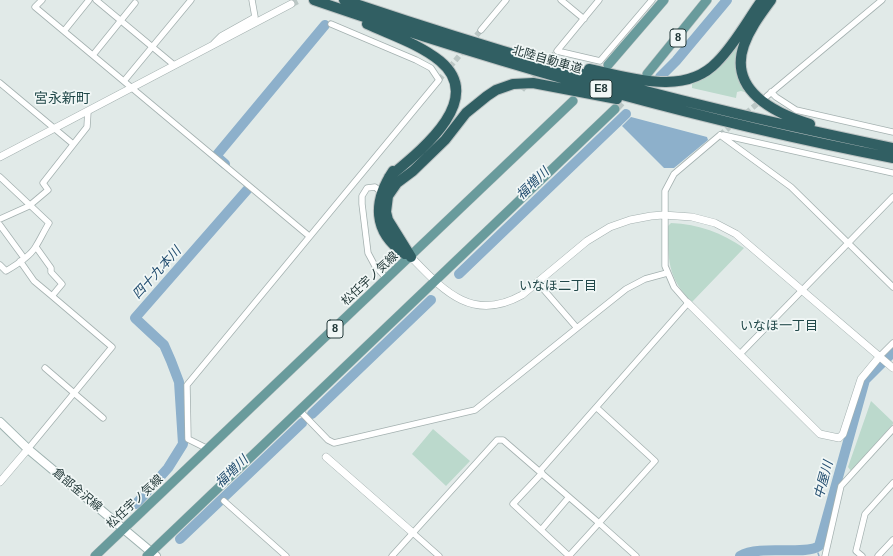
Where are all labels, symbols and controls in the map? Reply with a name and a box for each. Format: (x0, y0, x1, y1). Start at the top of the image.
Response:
road number: 8 (670, 29, 686, 47)
street label: 北陸自動車道 (510, 43, 584, 77)
road number: E8 (590, 80, 612, 98)
district label: 宮永新町 (34, 91, 90, 107)
water label: 福増川 (514, 165, 552, 203)
water label: 四十九本川 (129, 244, 185, 302)
street label: 松任宇ノ気線 (339, 249, 401, 309)
district label: いなほ二丁目 (519, 278, 597, 294)
district label: いなほ一丁目 (740, 318, 818, 334)
road number: 8 (327, 320, 343, 338)
water label: 福増川 (213, 453, 251, 491)
water label: 中屋川 (811, 459, 837, 501)
street label: 倉部金沢線 (49, 465, 105, 515)
street label: 松任宇ノ気線 (104, 472, 166, 532)

